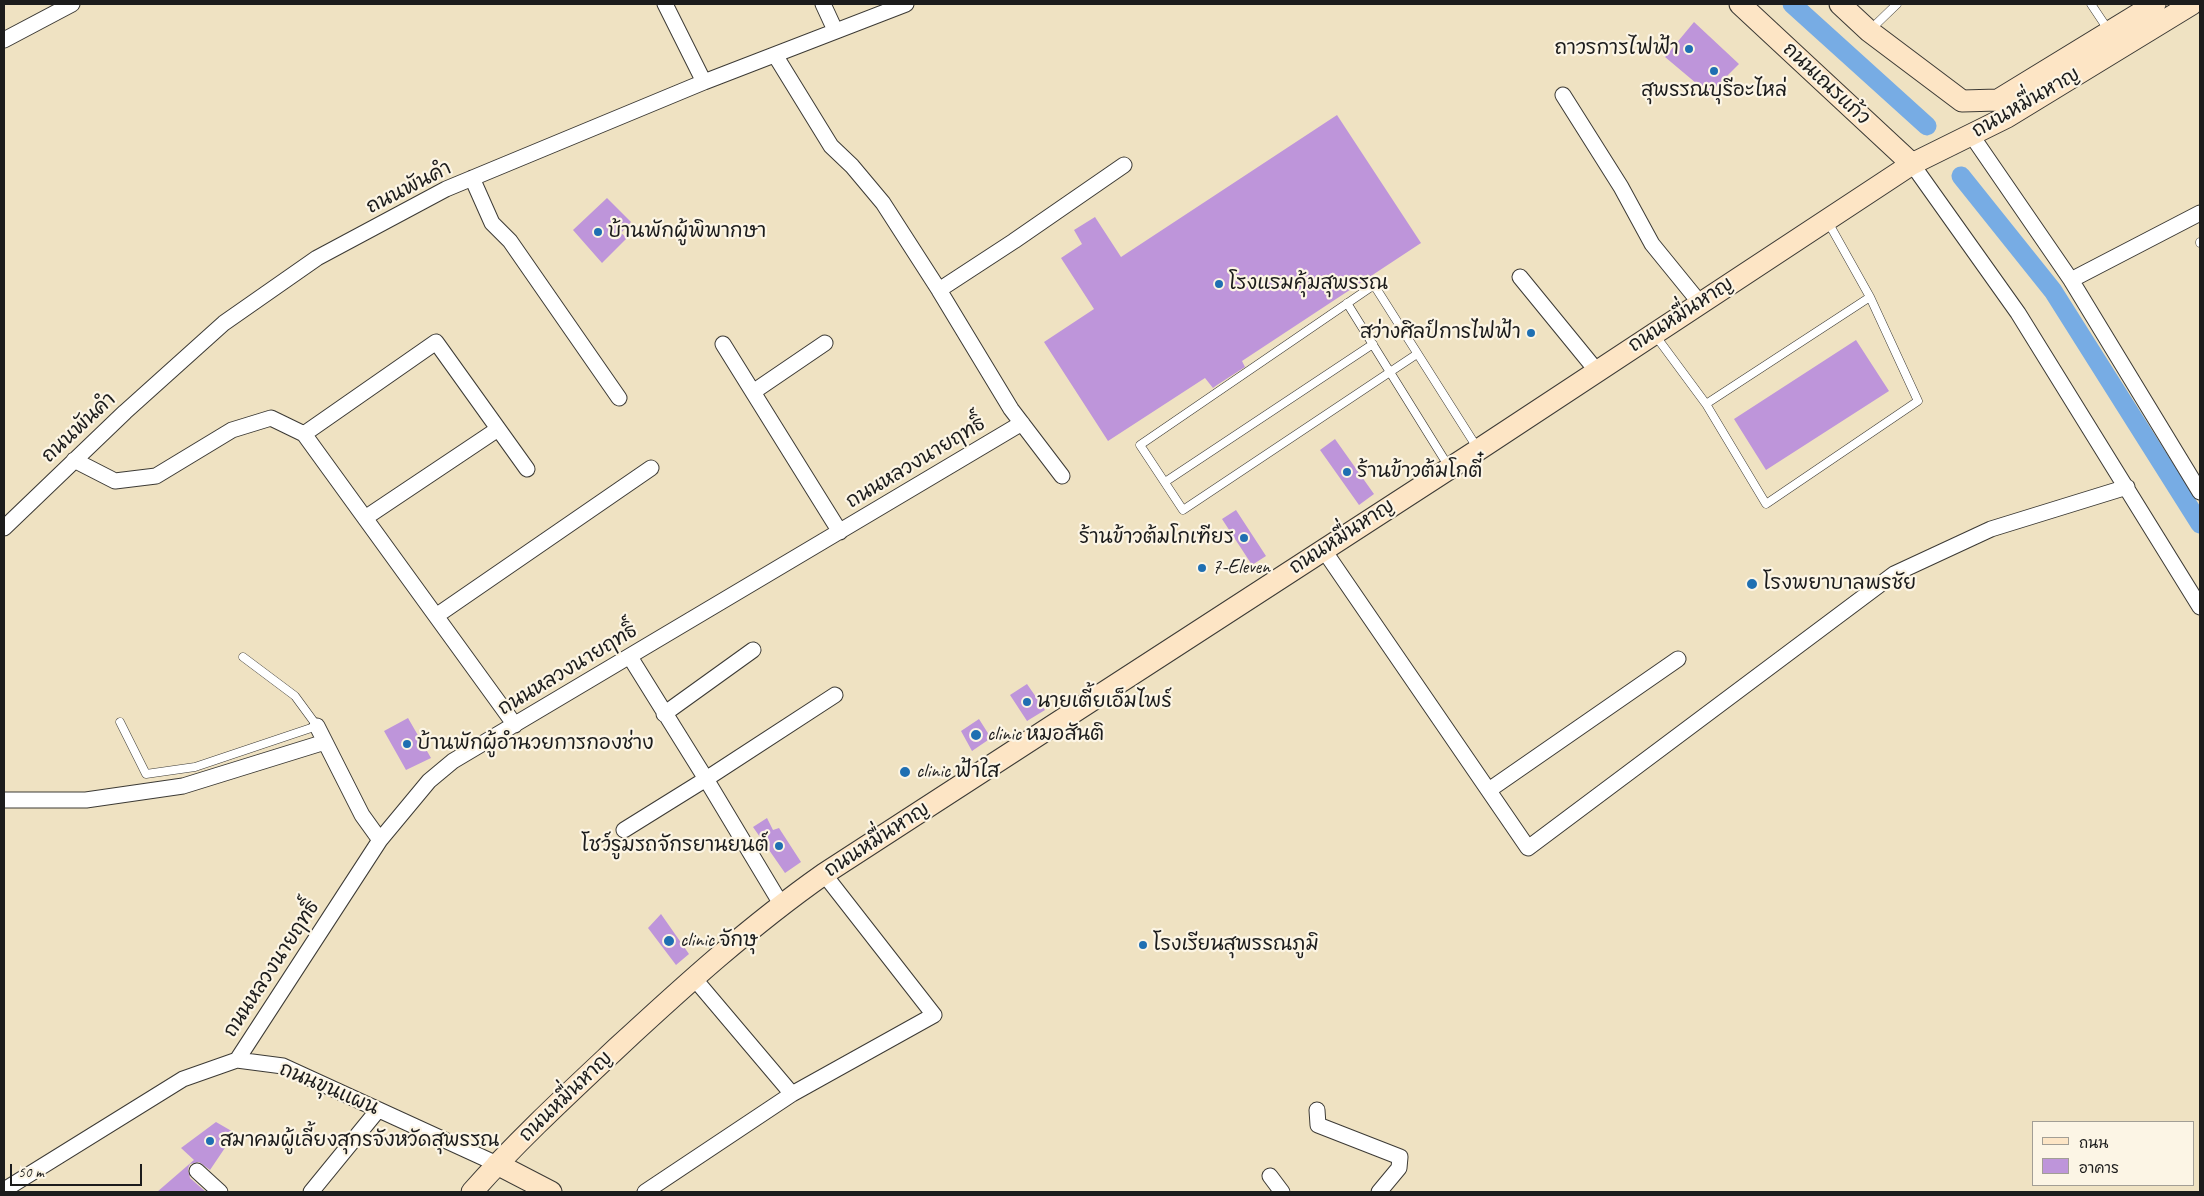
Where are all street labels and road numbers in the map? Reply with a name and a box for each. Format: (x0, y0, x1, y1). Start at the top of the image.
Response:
street label: ถนนเณรแก้ว (1777, 38, 1875, 130)
street label: ถนนหมื่นหาญ (1968, 63, 2084, 143)
street label: ถนนพันคำ (362, 156, 456, 220)
street label: ถนนหมื่นหาญ (1624, 272, 1738, 358)
street label: ถนนพันคำ (37, 388, 121, 468)
street label: ถนนหลวงนายฤทธิ์ (842, 412, 990, 514)
street label: ถนนหมื่นหาญ (1285, 494, 1399, 580)
street label: ถนนหลวงนายฤทธิ์ (494, 619, 642, 721)
street label: ถนนหมื่นหาญ (820, 797, 934, 883)
street label: ถนนหลวงนายฤทธิ์ (219, 896, 325, 1042)
street label: ถนนหมื่นหาญ (514, 1047, 618, 1147)
street label: ถนนขุนแผน (276, 1057, 382, 1121)

